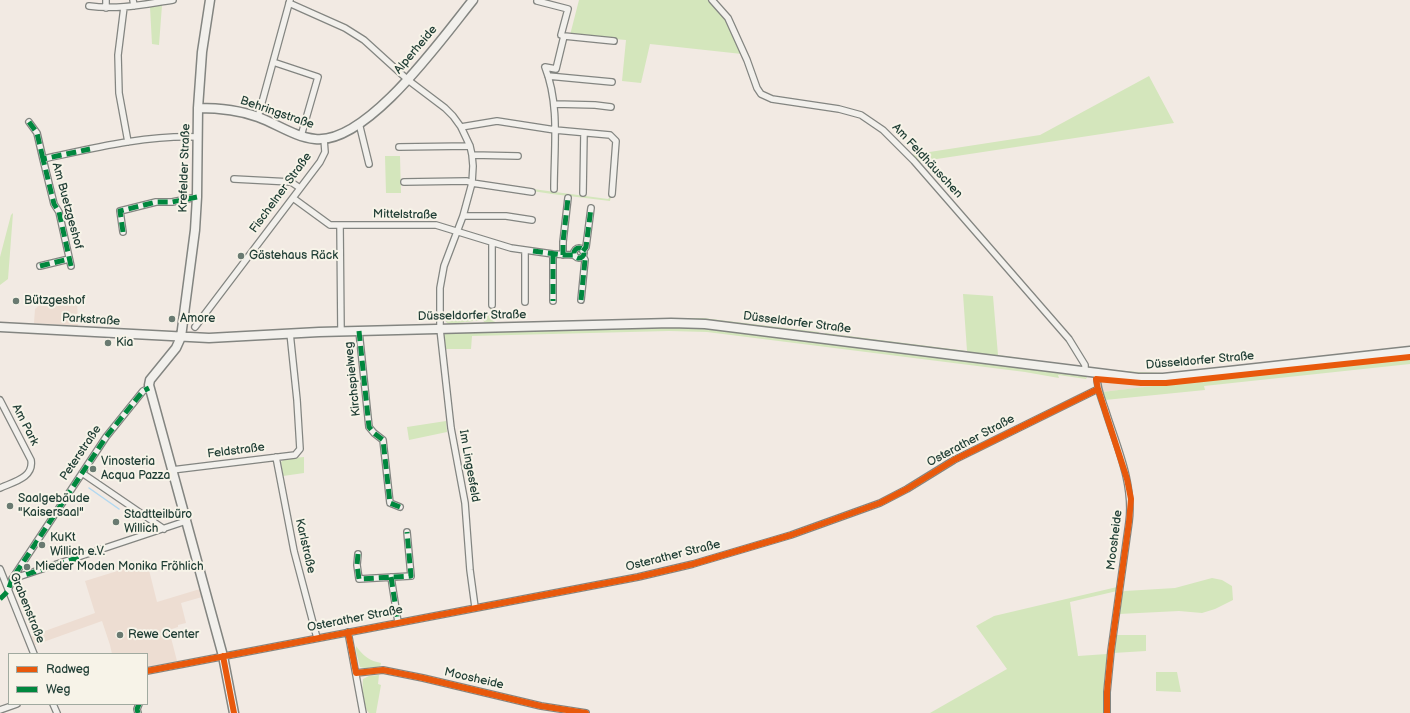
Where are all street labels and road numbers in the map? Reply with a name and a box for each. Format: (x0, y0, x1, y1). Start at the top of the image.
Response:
street label: Alperheide (392, 23, 440, 77)
street label: Behringstraße (238, 94, 316, 132)
street label: Am Feldhäuschen (889, 121, 965, 201)
street label: Krefelder Straße (176, 123, 194, 213)
street label: Fischelner Straße (247, 150, 315, 236)
street label: Am Buetzgeshof (49, 161, 85, 251)
street label: Mittelstraße (373, 207, 437, 223)
street label: Düsseldorfer Straße (418, 308, 526, 324)
street label: Düsseldorfer Straße (742, 309, 852, 337)
street label: Parkstraße (61, 311, 121, 329)
street label: Kirchspielweg (342, 341, 364, 417)
street label: Düsseldorfer Straße (1145, 349, 1255, 373)
street label: Am Park (8, 402, 42, 448)
street label: Osterather Straße (925, 412, 1017, 470)
street label: Peterstraße (57, 423, 105, 483)
street label: Im Lingesfeld (456, 429, 482, 503)
street label: Feldstraße (206, 440, 266, 462)
street label: Moosheide (1104, 509, 1126, 571)
street label: Karlstraße (292, 517, 318, 575)
street label: Osterather Straße (624, 537, 722, 575)
street label: Grabenstraße (6, 571, 48, 645)
street label: Osterather Straße (306, 603, 404, 635)
street label: Moosheide (443, 665, 505, 693)

